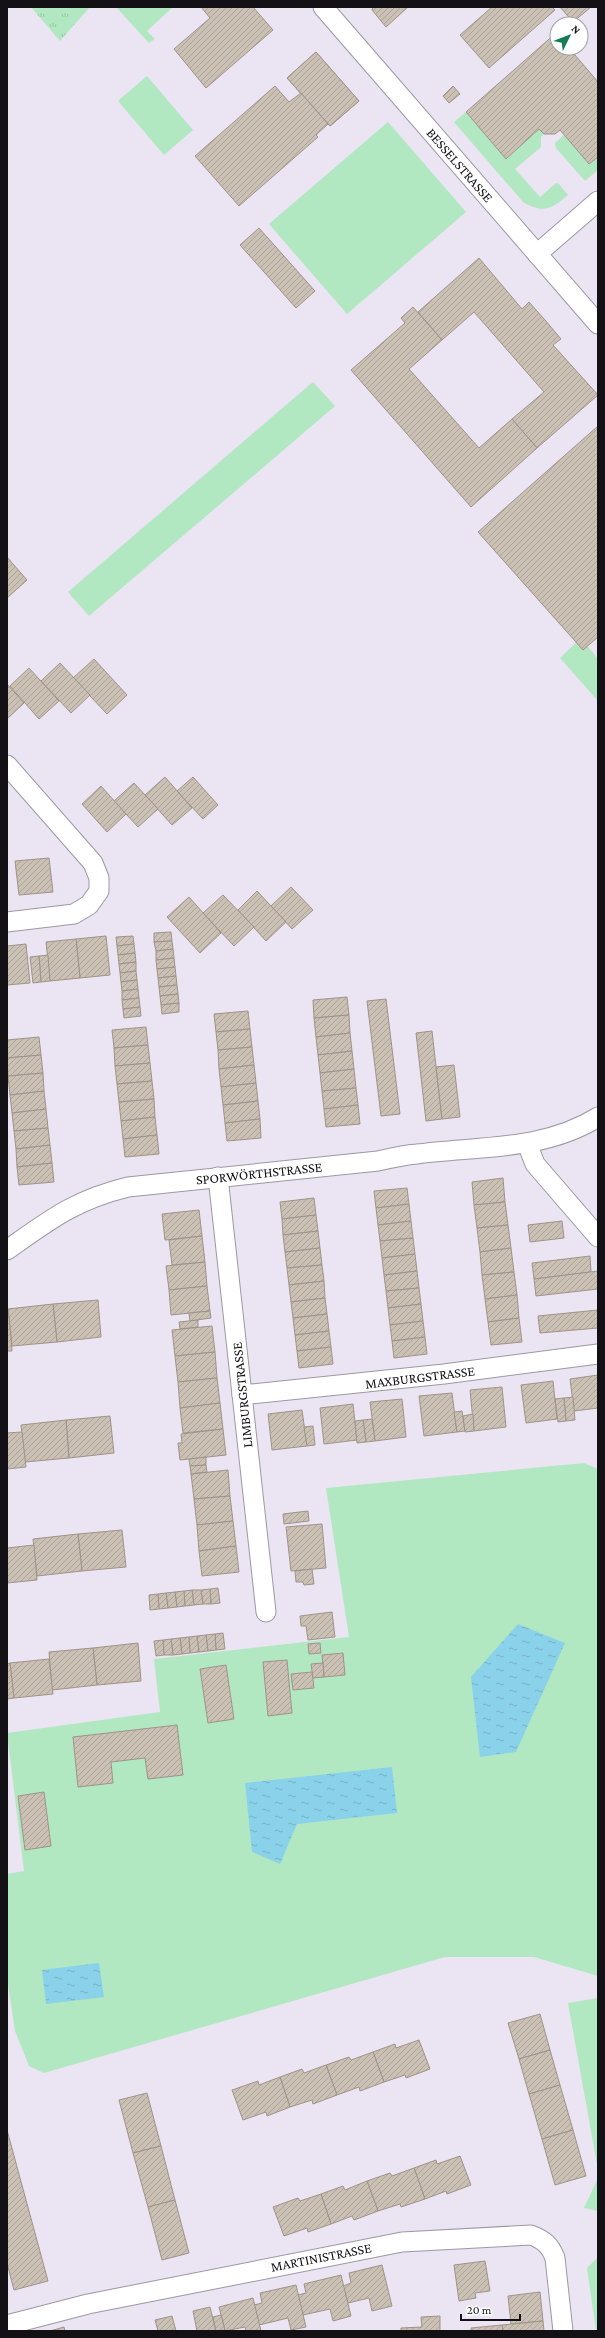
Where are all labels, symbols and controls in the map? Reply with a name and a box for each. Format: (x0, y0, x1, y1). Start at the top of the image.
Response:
north arrow (549, 16, 589, 56)
text: N (569, 22, 584, 36)
street label: BESSELSTRASSE (423, 125, 497, 206)
street label: SPORWÖRTHSTRASSE (195, 1158, 323, 1188)
street label: LIMBURGSTRASSE (228, 1341, 256, 1449)
street label: MAXBURGSTRASSE (364, 1362, 476, 1392)
street label: MARTINISTRASSE (269, 2239, 373, 2275)
scale bar (461, 2296, 520, 2322)
text: 20 m (467, 2303, 492, 2317)

